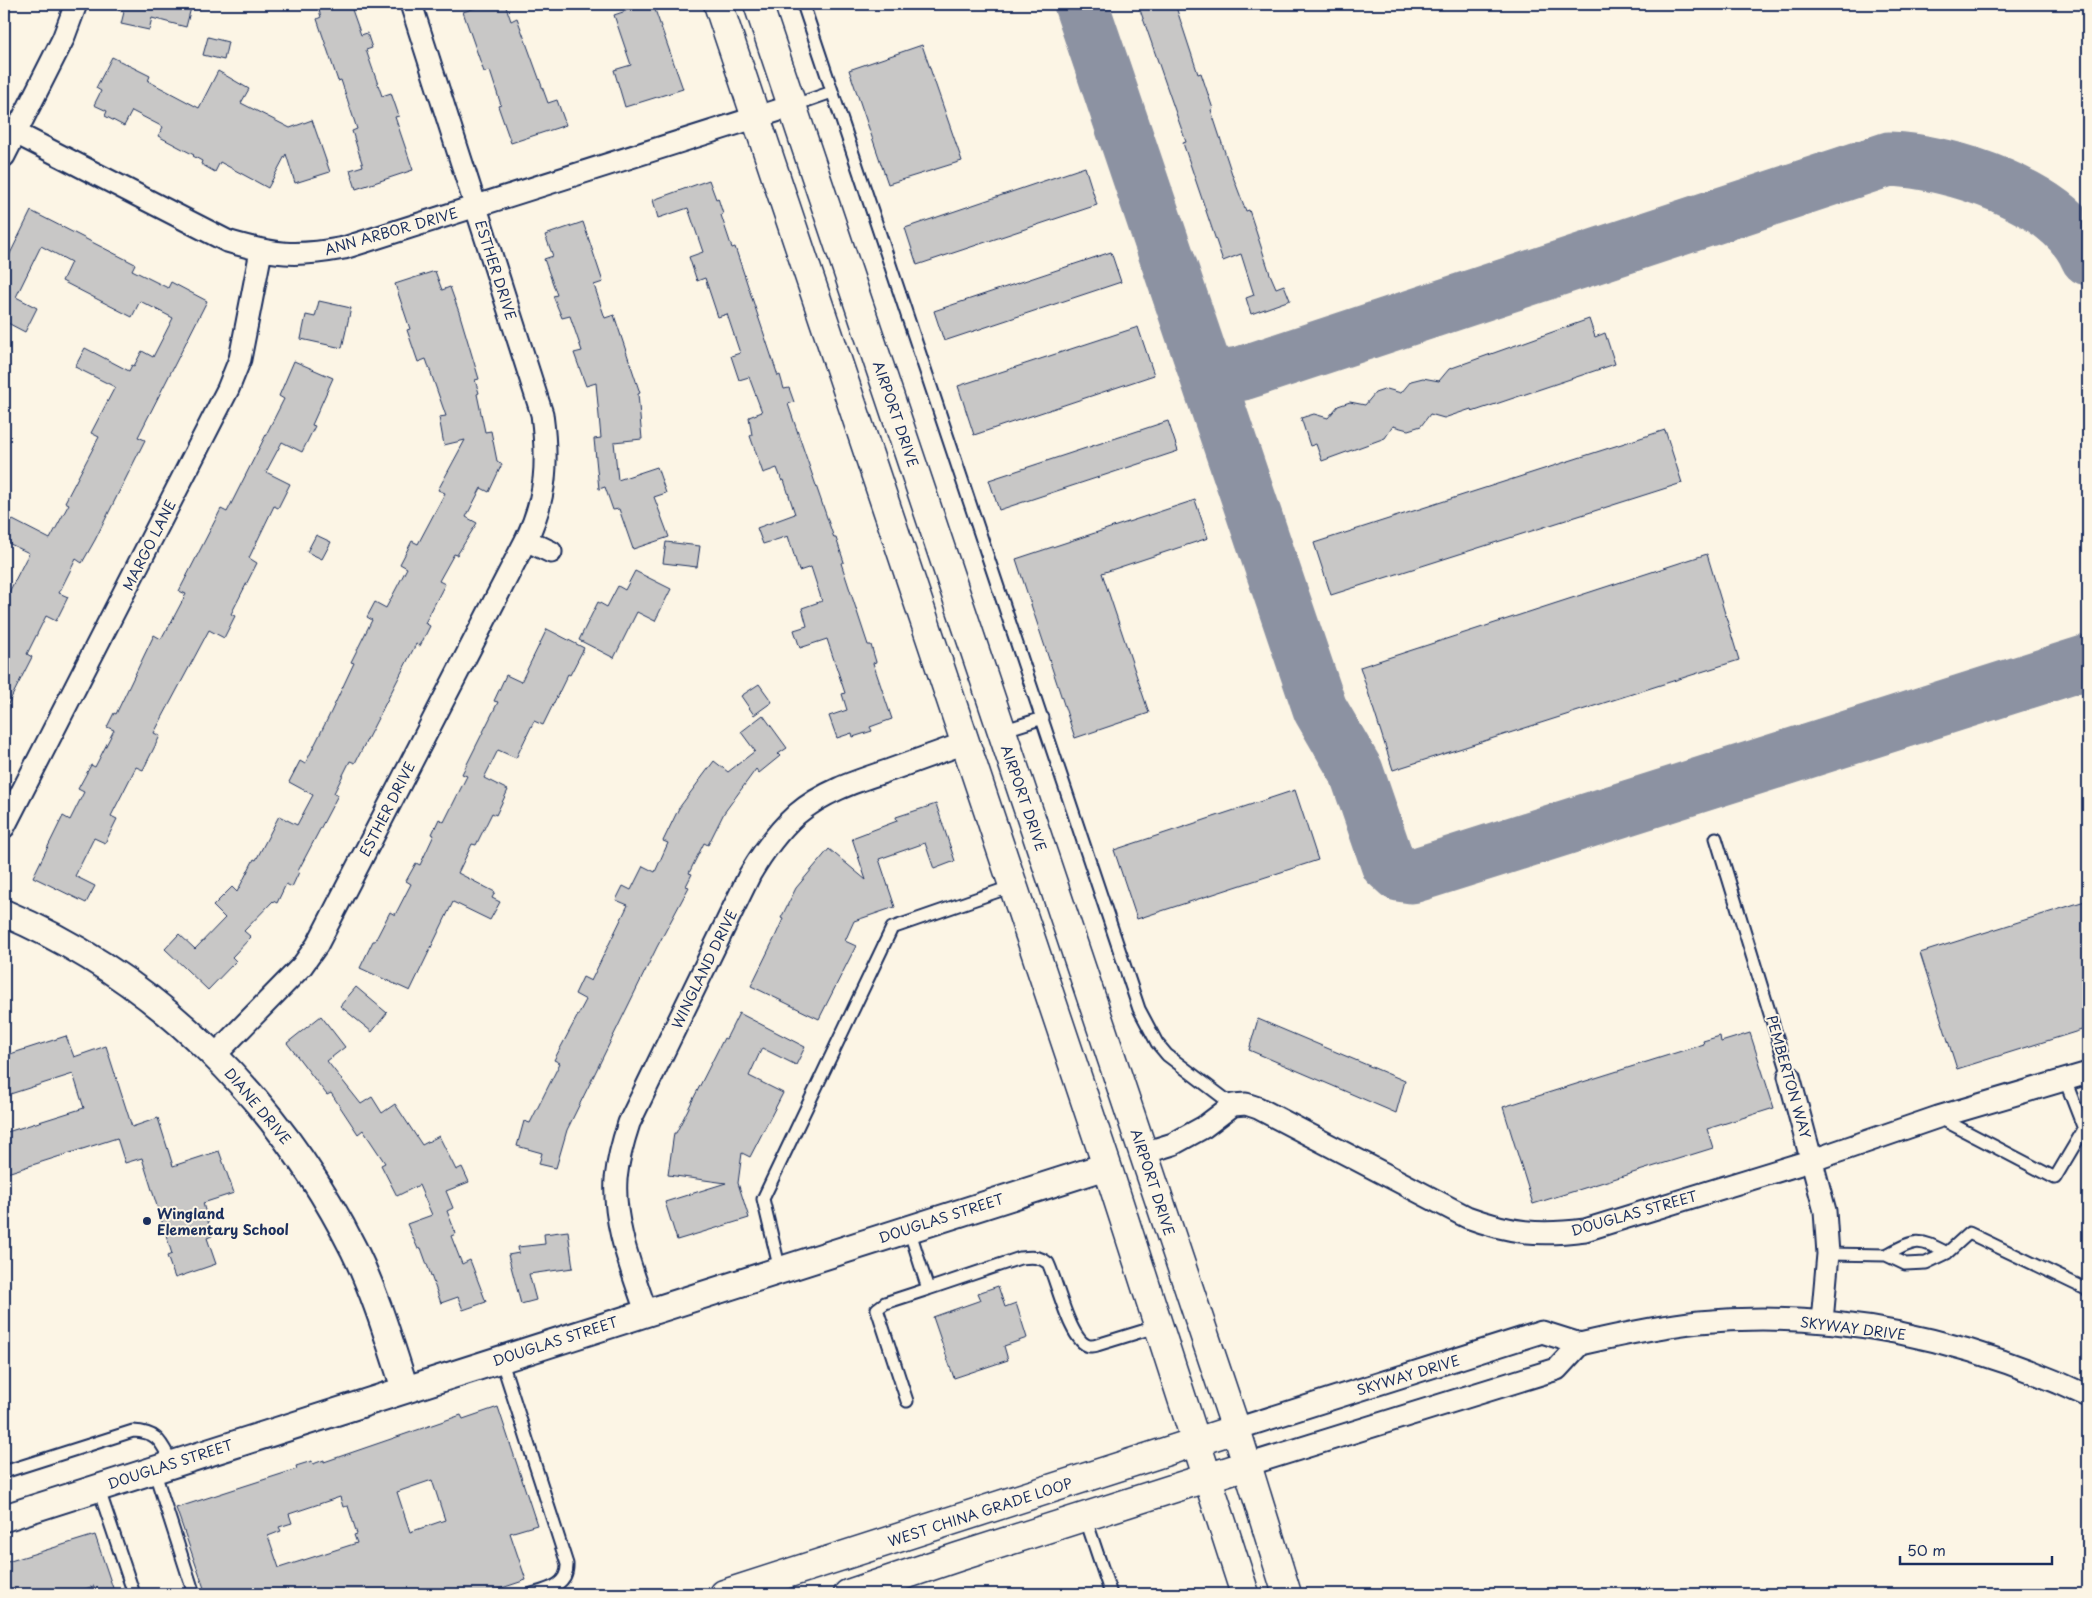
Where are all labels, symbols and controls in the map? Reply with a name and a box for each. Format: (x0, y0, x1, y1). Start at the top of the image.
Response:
street label: ANN ARBOR DRIVE (322, 202, 460, 260)
street label: ESTHER DRIVE (470, 217, 522, 323)
street label: AIRPORT DRIVE (868, 358, 924, 470)
street label: MARGO LANE (117, 496, 181, 594)
street label: AIRPORT DRIVE (996, 742, 1052, 854)
street label: ESTHER DRIVE (354, 758, 420, 860)
street label: WINGLAND DRIVE (666, 906, 742, 1032)
street label: PEMBERTON WAY (1761, 1013, 1817, 1141)
street label: DIANE DRIVE (220, 1063, 296, 1149)
street label: AIRPORT DRIVE (1126, 1126, 1180, 1238)
street label: DOUGLAS STREET (1568, 1185, 1700, 1241)
street label: DOUGLAS STREET (876, 1188, 1007, 1248)
place label: Wingland Elementary School (157, 1203, 289, 1240)
marker: Wingland Elementary School (141, 1215, 153, 1227)
street label: DOUGLAS STREET (490, 1311, 621, 1371)
street label: SKYWAY DRIVE (1799, 1311, 1907, 1345)
street label: SKYWAY DRIVE (1354, 1349, 1462, 1401)
street label: DOUGLAS STREET (105, 1434, 236, 1494)
street label: WEST CHINA GRADE LOOP (885, 1472, 1075, 1552)
scale bar (1900, 1533, 2052, 1565)
text: 50 m (1907, 1538, 1946, 1561)

